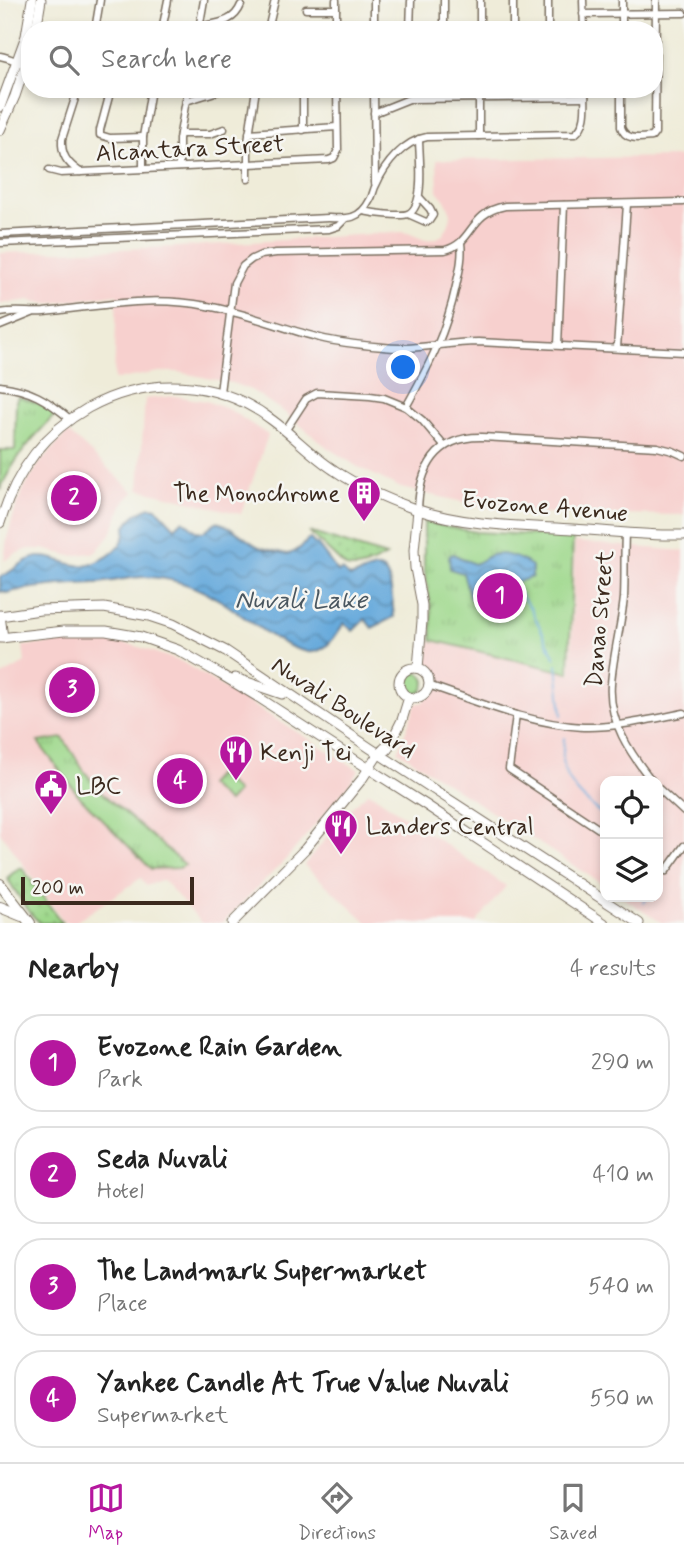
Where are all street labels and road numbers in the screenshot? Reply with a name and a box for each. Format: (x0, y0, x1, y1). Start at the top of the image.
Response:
street label: Alcantara Street (95, 129, 285, 170)
street label: Evozone Avenue (461, 485, 629, 530)
street label: Danao Street (579, 549, 622, 689)
street label: Nuvali Boulevard (265, 650, 421, 766)

